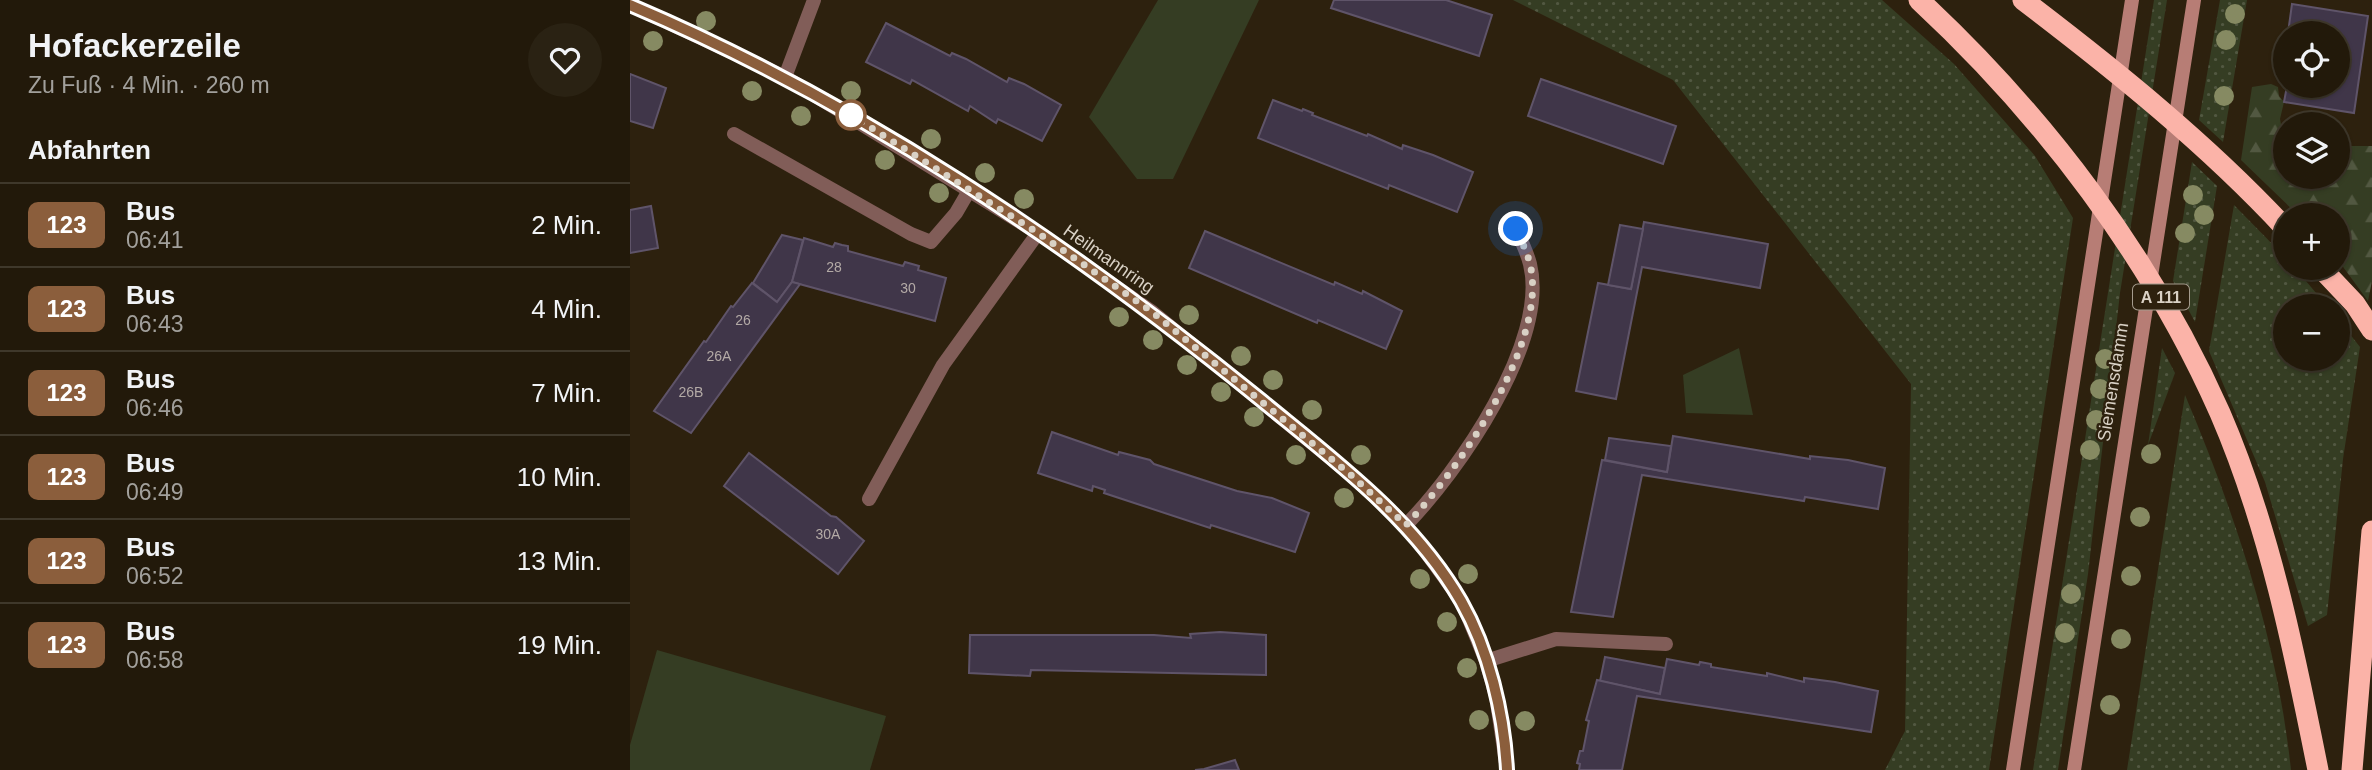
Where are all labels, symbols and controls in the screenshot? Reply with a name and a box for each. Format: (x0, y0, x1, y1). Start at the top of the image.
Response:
map controls (2273, 21, 2350, 371)
button: locate (2273, 21, 2350, 98)
button: heart (528, 23, 602, 97)
text: Hofackerzeile (28, 27, 241, 64)
text: Zu Fuß · 4 Min. · 260 m (28, 72, 270, 98)
unlabelled marker (836, 100, 866, 130)
button: layers (2273, 112, 2350, 189)
text: Abfahrten (28, 135, 151, 165)
text: Bus (126, 196, 175, 226)
button: + (2273, 203, 2350, 280)
text: 2 Min. (531, 210, 602, 240)
text: 123 (46, 211, 87, 238)
your location (1498, 211, 1533, 246)
street label: Heilmannring (1060, 220, 1158, 298)
text: 06:41 (126, 227, 184, 253)
house number: 28 (826, 259, 842, 275)
text: Bus (126, 280, 175, 310)
house number: 30 (900, 280, 916, 296)
road number: A 111 (2133, 284, 2189, 310)
text: 4 Min. (531, 294, 602, 324)
button: − (2273, 294, 2350, 371)
text: 123 (46, 295, 87, 322)
text: 06:43 (126, 311, 184, 337)
house number: 26 (735, 312, 751, 328)
street label: Siemensdamm (2094, 321, 2132, 443)
house number: 26A (707, 348, 732, 364)
text: Bus (126, 364, 175, 394)
text: 7 Min. (531, 378, 602, 408)
text: 123 (46, 379, 87, 406)
house number: 26B (679, 384, 703, 400)
text: 06:46 (126, 395, 184, 421)
text: Bus (126, 448, 175, 478)
text: 10 Min. (517, 462, 602, 492)
text: 123 (46, 463, 87, 490)
text: 06:49 (126, 479, 184, 505)
house number: 30A (816, 526, 841, 542)
text: Bus (126, 532, 175, 562)
text: 13 Min. (517, 546, 602, 576)
text: 123 (46, 547, 87, 574)
text: 06:52 (126, 563, 184, 589)
text: Bus (126, 616, 175, 646)
text: 19 Min. (517, 630, 602, 660)
text: 123 (46, 631, 87, 658)
text: 06:58 (126, 647, 184, 673)

